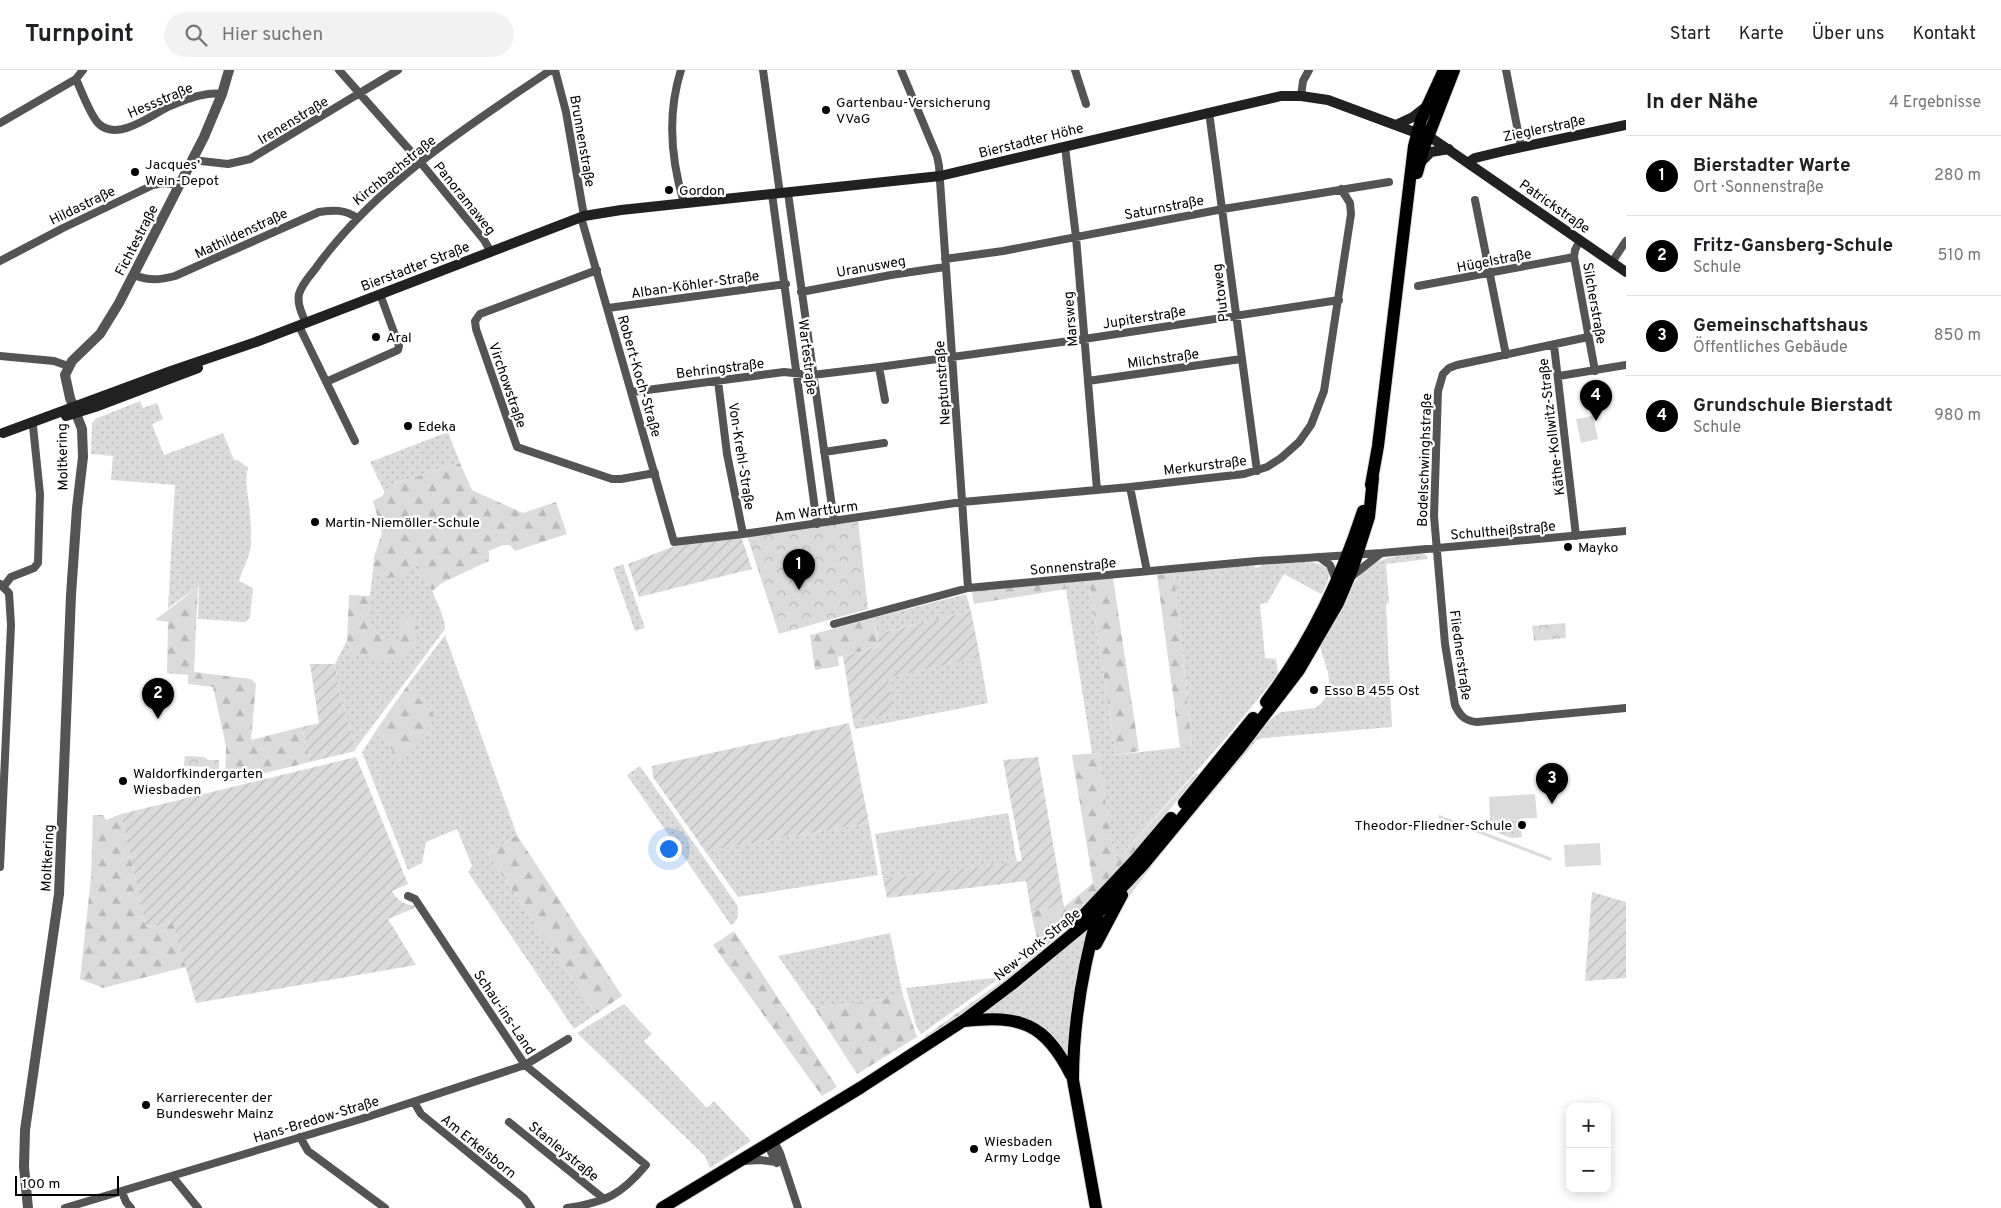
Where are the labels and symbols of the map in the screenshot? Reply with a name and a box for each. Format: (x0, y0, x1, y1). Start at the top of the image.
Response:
street label: Hessstraße (125, 80, 196, 123)
street label: Irenenstraße (255, 94, 332, 149)
street label: Brunnenstraße (565, 94, 598, 189)
place label: Gartenbau-Versicherung VVaG (836, 95, 991, 128)
marker: Gartenbau-Versicherung VVaG (820, 104, 832, 116)
street label: Zieglerstraße (1502, 112, 1587, 147)
street label: Bierstadter Höhe (977, 120, 1086, 163)
street label: Kirchbachstraße (350, 132, 440, 210)
place label: Jacques’ Wein-Depot (145, 157, 219, 190)
street label: Panoramaweg (429, 159, 499, 239)
marker: Jacques’ Wein-Depot (129, 166, 141, 178)
street label: Patrickstraße (1515, 177, 1593, 238)
street label: Hildastraße (47, 183, 118, 230)
place label: Gordon (679, 183, 725, 200)
marker: Gordon (663, 184, 675, 196)
street label: Saturnstraße (1123, 192, 1206, 225)
street label: Fichtestraße (112, 202, 163, 279)
street label: Mathildenstraße (193, 205, 291, 263)
street label: Bierstadter Straße (359, 239, 472, 296)
street label: Hügelstraße (1456, 246, 1533, 277)
street label: Uranusweg (835, 253, 907, 282)
street label: Silcherstraße (1578, 261, 1609, 345)
street label: Plutoweg (1209, 263, 1234, 323)
street label: Alban-Köhler-Straße (630, 268, 760, 303)
street label: Marsweg (1061, 290, 1082, 347)
street label: Jupiterstraße (1101, 304, 1187, 333)
street label: Robert-Koch-Straße (613, 313, 664, 439)
street label: Wartestraße (793, 318, 820, 396)
place label: Aral (386, 330, 412, 347)
marker: Aral (370, 331, 382, 343)
street label: Virchowstraße (484, 340, 529, 431)
street label: Neptunstraße (932, 340, 955, 426)
street label: Milchstraße (1126, 346, 1200, 373)
street label: Behringstraße (675, 356, 765, 383)
street label: Käthe-Kollwitz-Straße (1536, 357, 1569, 497)
pin: 4 (1580, 380, 1612, 421)
street label: Bodelschwinghstraße (1415, 393, 1436, 527)
street label: Von-Krehl-Straße (724, 401, 757, 511)
place label: Edeka (418, 419, 456, 436)
marker: Edeka (402, 420, 414, 432)
street label: Moltkering (54, 423, 73, 491)
street label: Merkurstraße (1163, 453, 1248, 480)
street label: Am Wartturm (773, 498, 859, 527)
place label: Martin-Niemöller-Schule (325, 515, 480, 532)
marker: Martin-Niemöller-Schule (309, 516, 321, 528)
street label: Schultheißstraße (1450, 518, 1556, 545)
place label: Mayko (1578, 540, 1619, 557)
marker: Mayko (1562, 541, 1574, 553)
pin: 1 (783, 549, 815, 590)
street label: Sonnenstraße (1029, 555, 1117, 580)
street label: Fliednerstraße (1445, 609, 1474, 701)
pin: 2 (142, 678, 174, 719)
place label: Esso B 455 Ost (1324, 683, 1420, 700)
marker: Esso B 455 Ost (1308, 684, 1320, 696)
pin: 3 (1536, 763, 1568, 804)
place label: Waldorfkindergarten Wiesbaden (133, 766, 263, 799)
marker: Waldorfkindergarten Wiesbaden (117, 775, 129, 787)
place label: Theodor-Fliedner-Schule (1355, 818, 1512, 835)
marker: Theodor-Fliedner-Schule (1516, 819, 1528, 831)
street label: Moltkering (38, 824, 59, 892)
your location (656, 836, 682, 862)
street label: New-York-Straße (991, 905, 1085, 985)
street label: Schau-ins-Land (469, 967, 538, 1058)
place label: Karrierecenter der Bundeswehr Mainz (156, 1090, 274, 1123)
street label: Hans-Bredow-Straße (252, 1093, 381, 1148)
marker: Karrierecenter der Bundeswehr Mainz (140, 1099, 152, 1111)
street label: Am Erkelsborn (437, 1112, 519, 1183)
street label: Stanleystraße (524, 1119, 602, 1186)
place label: Wiesbaden Army Lodge (984, 1134, 1060, 1167)
marker: Wiesbaden Army Lodge (968, 1143, 980, 1155)
scale bar (15, 1173, 119, 1196)

